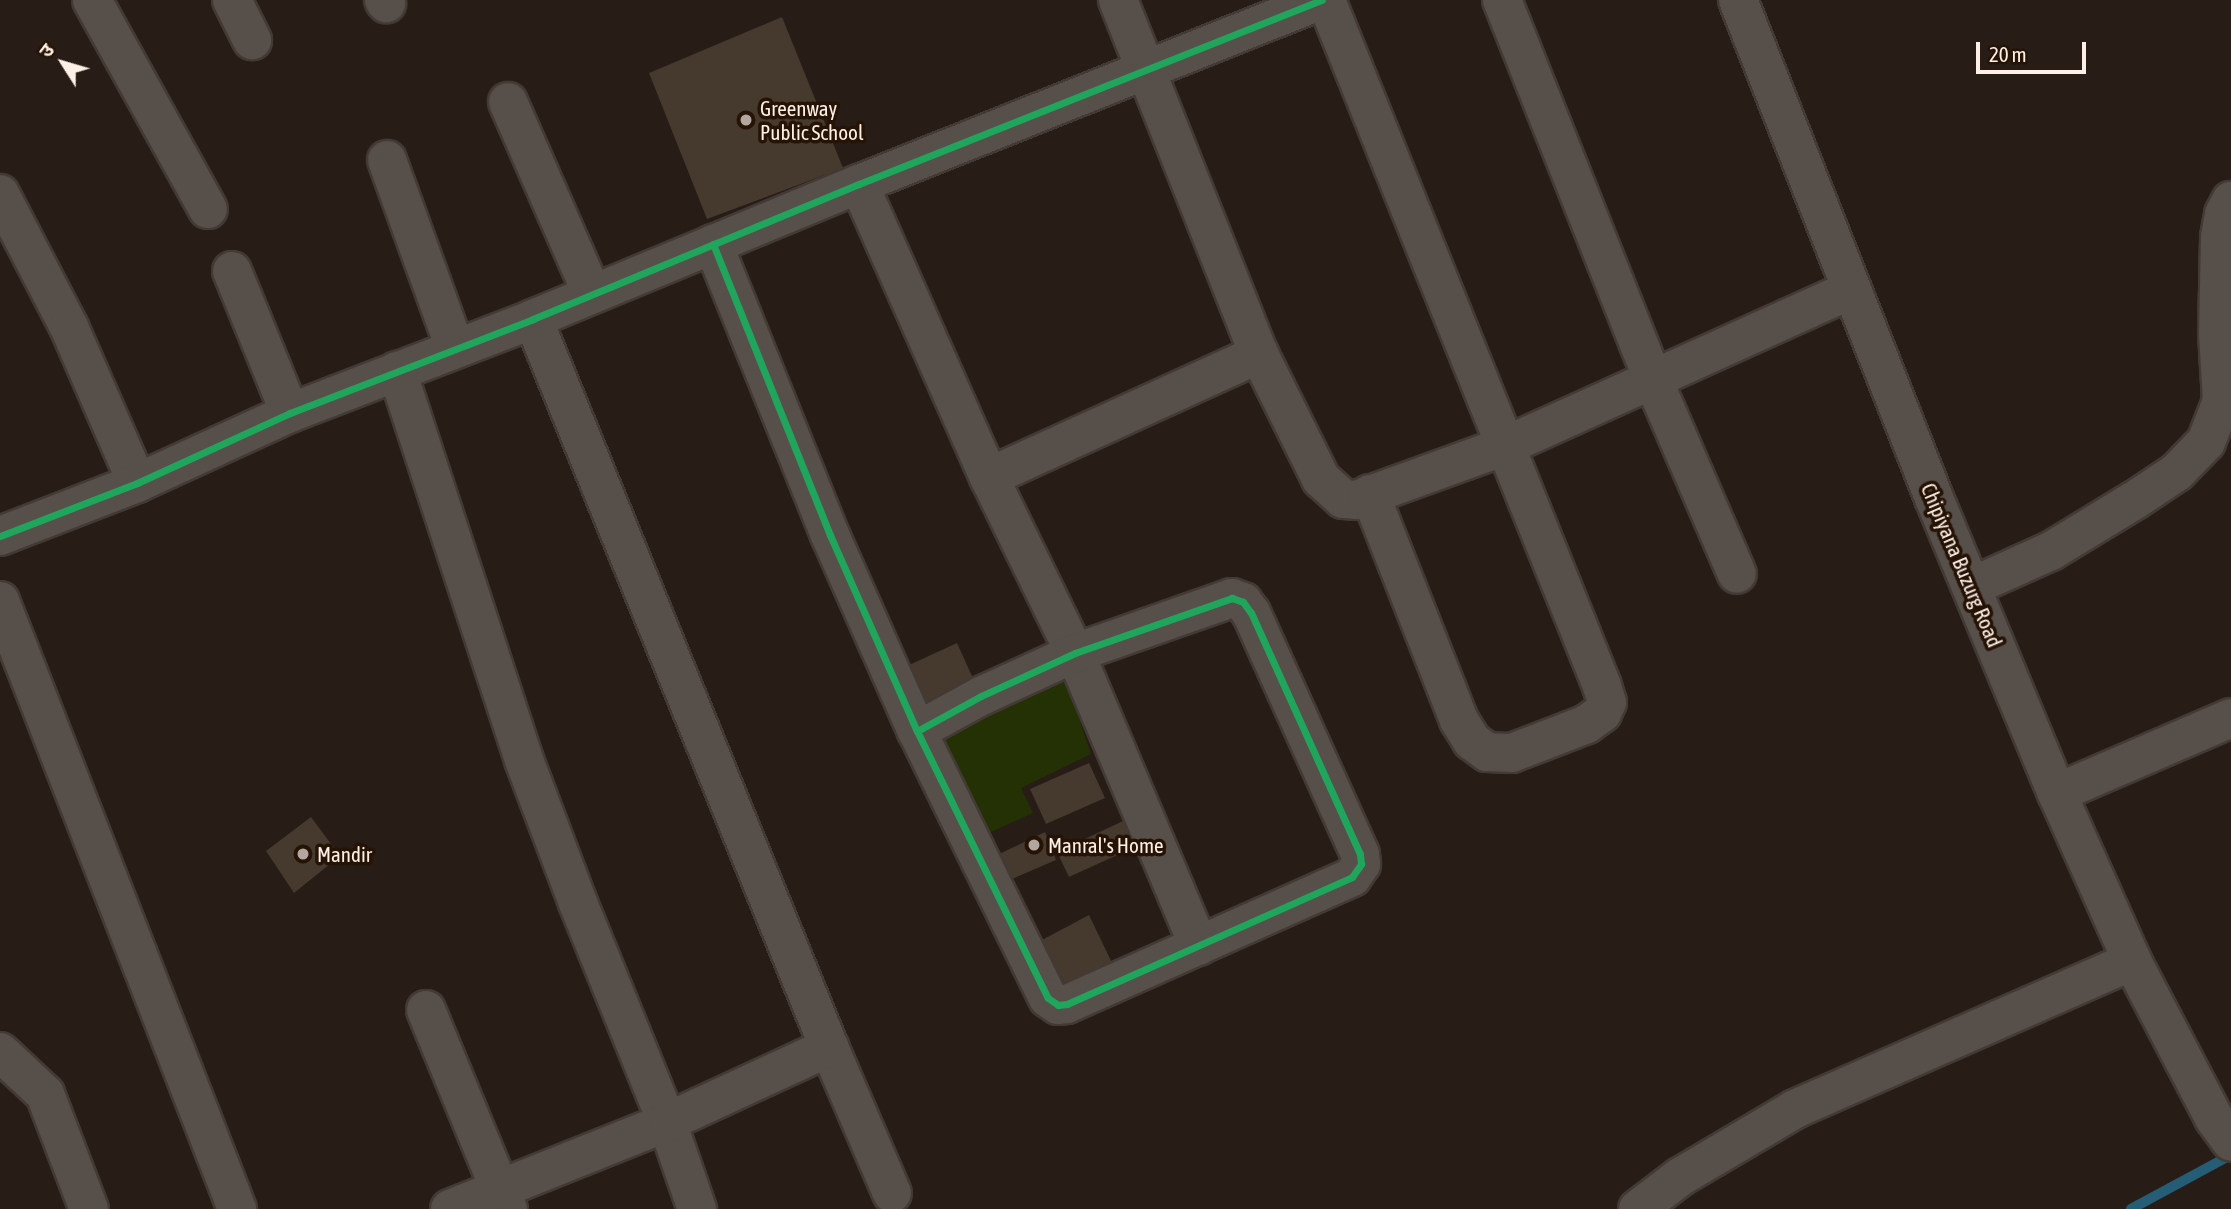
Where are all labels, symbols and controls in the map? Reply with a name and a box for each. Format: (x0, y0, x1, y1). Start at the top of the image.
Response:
north arrow (28, 28, 98, 98)
scale bar (1979, 28, 2089, 72)
text: उ (34, 39, 58, 61)
text: 20 m (1989, 42, 2027, 66)
place label: Greenway Public School (760, 95, 864, 145)
marker: Greenway Public School (738, 112, 754, 128)
street label: Chipiyana Buzurg Road (1916, 479, 2008, 651)
place label: Manral's Home (1048, 832, 1164, 858)
marker: Manral's Home (1026, 837, 1042, 853)
place label: Mandir (317, 841, 372, 867)
marker: Mandir (295, 846, 311, 862)

